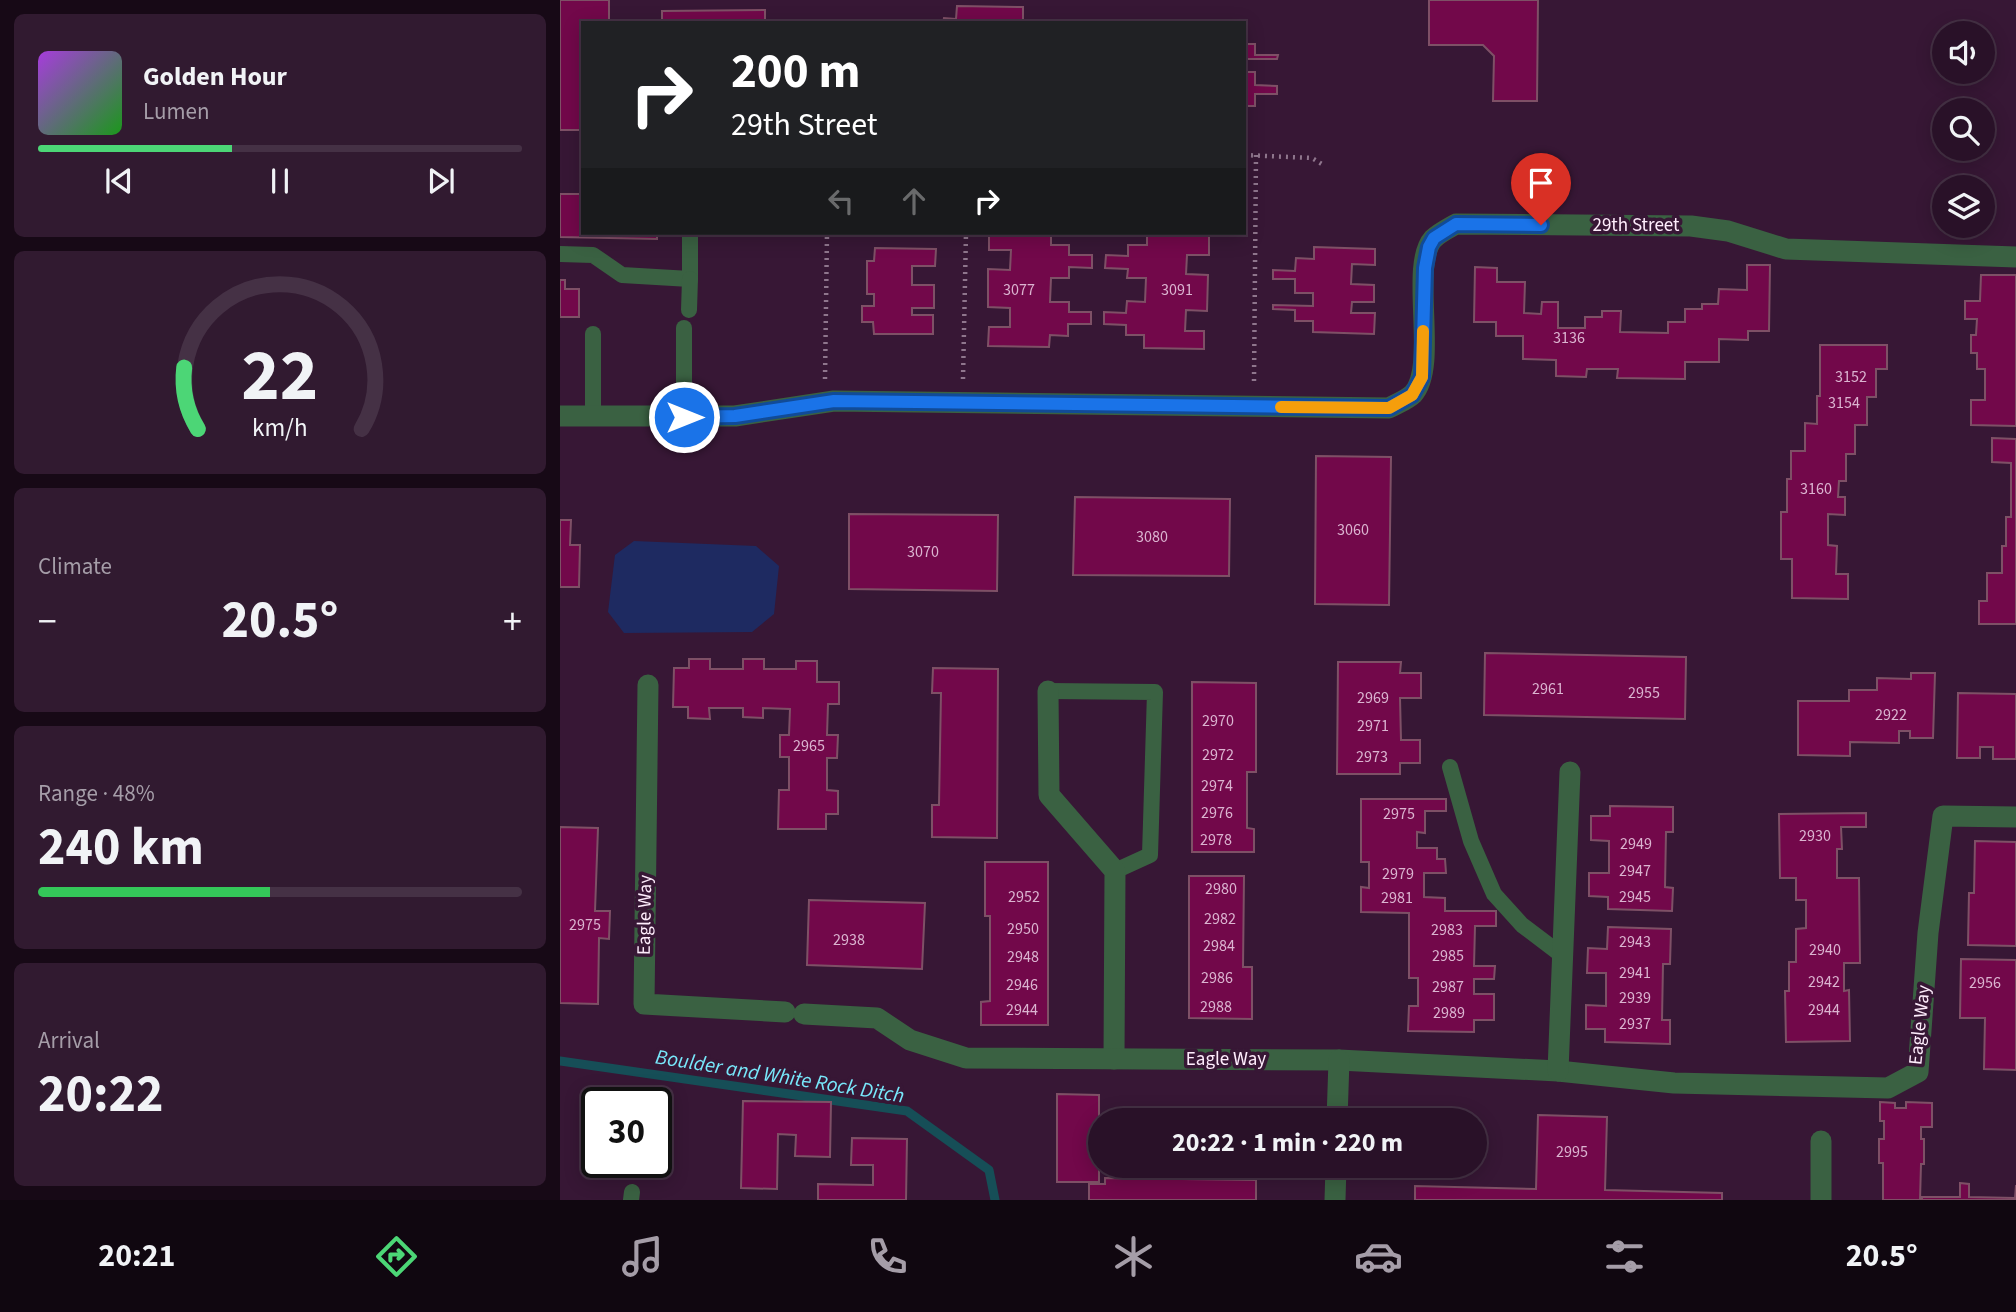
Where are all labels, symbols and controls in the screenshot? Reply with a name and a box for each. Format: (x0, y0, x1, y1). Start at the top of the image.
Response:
map controls (1932, 21, 1995, 238)
button: sound (1932, 21, 1995, 84)
text: 200 m (731, 37, 860, 107)
icon: right (616, 49, 707, 140)
text: Golden Hour (143, 58, 287, 95)
text: Lumen (143, 95, 210, 128)
button: search (1932, 98, 1995, 161)
text: 29th Street (731, 102, 878, 148)
pin (1511, 153, 1571, 225)
icon: previous (100, 162, 138, 200)
icon: pause (261, 162, 299, 200)
icon: next (422, 162, 460, 200)
icon: arrive (1522, 164, 1560, 202)
button: layers (1932, 175, 1995, 238)
icon: left (822, 182, 860, 220)
icon: ahead (895, 182, 933, 220)
icon: right (968, 182, 1006, 220)
street label: 29th Street (1592, 212, 1680, 239)
house number: 3077 (1003, 279, 1035, 301)
house number: 3091 (1161, 279, 1193, 301)
text: 22 (242, 324, 318, 428)
house number: 3136 (1553, 327, 1585, 349)
house number: 3152 (1835, 366, 1867, 388)
position arrow (647, 380, 721, 454)
house number: 3154 (1828, 392, 1860, 414)
text: km/h (252, 410, 308, 446)
house number: 3160 (1800, 478, 1832, 500)
house number: 3060 (1337, 519, 1369, 541)
house number: 3080 (1136, 526, 1168, 548)
house number: 3070 (907, 541, 939, 563)
text: Climate (38, 550, 112, 583)
text: 20.5° (222, 584, 338, 658)
text: − (38, 595, 57, 649)
text: + (503, 595, 522, 649)
house number: 2961 (1532, 678, 1564, 700)
house number: 2955 (1628, 682, 1660, 704)
house number: 2969 (1357, 687, 1389, 709)
house number: 2922 (1875, 704, 1907, 726)
house number: 2970 (1202, 710, 1234, 732)
house number: 2971 (1357, 715, 1389, 737)
house number: 2965 (793, 735, 825, 757)
house number: 2972 (1202, 744, 1234, 766)
house number: 2973 (1356, 746, 1388, 768)
house number: 2974 (1201, 775, 1233, 797)
text: Range · 48% (38, 777, 155, 810)
house number: 2976 (1201, 802, 1233, 824)
house number: 2975 (1383, 803, 1415, 825)
text: 240 km (38, 811, 204, 885)
house number: 2930 (1799, 825, 1831, 847)
house number: 2978 (1200, 829, 1232, 851)
house number: 2949 (1620, 833, 1652, 855)
house number: 2947 (1619, 860, 1651, 882)
house number: 2979 (1382, 863, 1414, 885)
street label: Eagle Way (631, 874, 659, 955)
house number: 2980 (1205, 878, 1237, 900)
house number: 2952 (1008, 886, 1040, 908)
house number: 2945 (1619, 886, 1651, 908)
house number: 2981 (1381, 887, 1413, 909)
house number: 2982 (1204, 908, 1236, 930)
house number: 2975 (569, 914, 601, 936)
house number: 2950 (1007, 918, 1039, 940)
house number: 2983 (1431, 919, 1463, 941)
house number: 2938 (833, 929, 865, 951)
house number: 2943 (1619, 931, 1651, 953)
house number: 2984 (1203, 935, 1235, 957)
house number: 2940 (1809, 939, 1841, 961)
house number: 2985 (1432, 945, 1464, 967)
house number: 2948 (1007, 946, 1039, 968)
house number: 2941 (1619, 962, 1651, 984)
house number: 2986 (1201, 967, 1233, 989)
house number: 2942 (1808, 971, 1840, 993)
house number: 2956 (1969, 972, 2001, 994)
house number: 2946 (1006, 974, 1038, 996)
house number: 2987 (1432, 976, 1464, 998)
street label: Eagle Way (1902, 984, 1938, 1066)
house number: 2939 (1619, 987, 1651, 1009)
house number: 2988 (1200, 996, 1232, 1018)
house number: 2944 (1006, 999, 1038, 1021)
house number: 2944 (1808, 999, 1840, 1021)
house number: 2989 (1433, 1002, 1465, 1024)
house number: 2937 (1619, 1013, 1651, 1035)
text: Arrival (38, 1024, 100, 1057)
water label: Boulder and White Rock Ditch (653, 1041, 907, 1111)
street label: Eagle Way (1186, 1046, 1266, 1073)
text: 20:22 (38, 1058, 163, 1132)
speed limit sign: 30 (581, 1087, 672, 1178)
text: 20:22 · 1 min · 220 m (1172, 1124, 1403, 1161)
house number: 2995 (1556, 1141, 1588, 1163)
icon: directions (372, 1232, 421, 1281)
icon: music (618, 1232, 667, 1281)
icon: phone (863, 1232, 912, 1281)
icon: climate (1109, 1232, 1158, 1281)
icon: car (1354, 1232, 1403, 1281)
icon: filters (1600, 1232, 1649, 1281)
text: 20:21 (98, 1233, 175, 1279)
text: 20.5° (1846, 1233, 1918, 1279)

